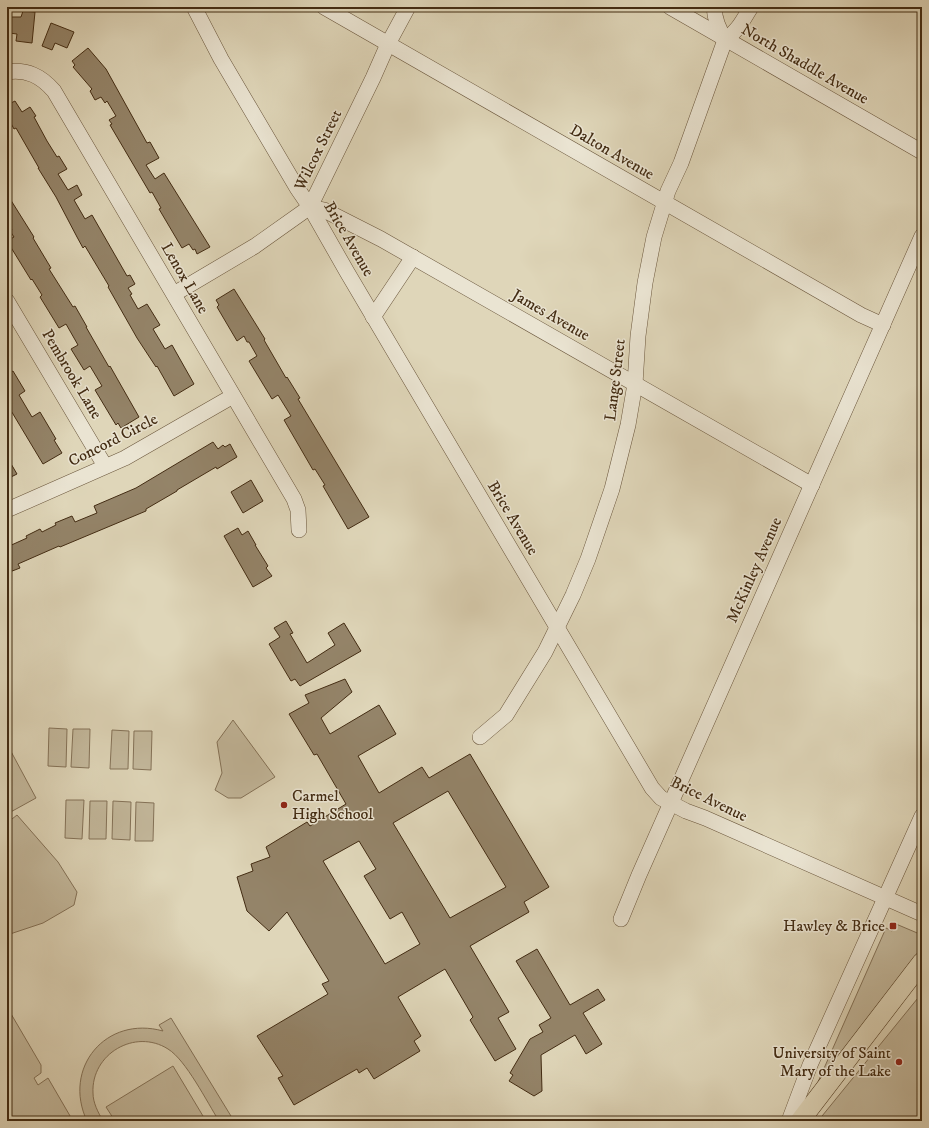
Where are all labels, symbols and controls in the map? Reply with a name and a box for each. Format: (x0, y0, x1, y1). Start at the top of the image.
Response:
street label: North Shaddle Avenue (738, 19, 873, 109)
street label: Wilcox Street (289, 106, 346, 195)
street label: Dalton Avenue (566, 120, 658, 184)
street label: Brice Avenue (320, 198, 379, 280)
street label: Lenox Lane (157, 239, 214, 317)
street label: James Avenue (507, 284, 594, 345)
street label: Pembrook Lane (37, 325, 107, 423)
street label: Lange Street (600, 338, 630, 422)
street label: Concord Circle (65, 409, 161, 471)
street label: Brice Avenue (483, 477, 543, 559)
street label: McKinley Avenue (722, 514, 786, 626)
street label: Brice Avenue (667, 772, 751, 826)
place label: Carmel High School (292, 786, 373, 824)
marker: Carmel High School (279, 800, 289, 810)
place label: Hawley & Brice (783, 916, 885, 936)
marker: Hawley & Brice (888, 921, 898, 931)
place label: University of Saint Mary of the Lake (772, 1043, 891, 1081)
marker: University of Saint Mary of the Lake (894, 1057, 904, 1067)

